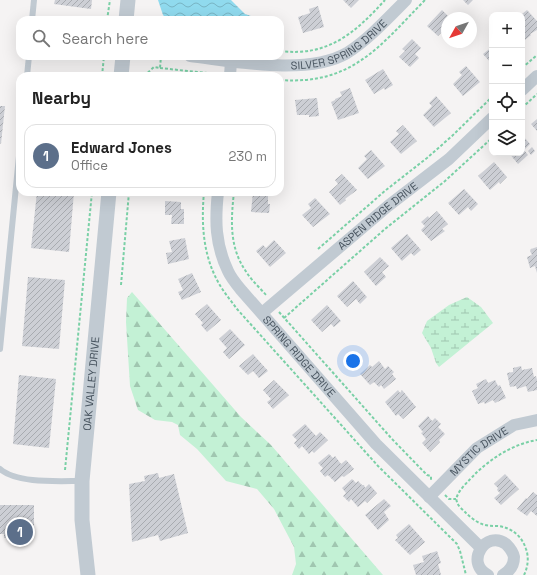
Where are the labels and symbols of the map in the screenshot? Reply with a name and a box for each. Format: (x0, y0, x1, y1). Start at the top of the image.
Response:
north arrow (441, 12, 477, 48)
street label: SILVER SPRING DRIVE (290, 16, 390, 72)
street label: ASPEN RIDGE DRIVE (335, 179, 420, 253)
street label: SPRING RIDGE DRIVE (260, 313, 339, 400)
street label: OAK VALLEY DRIVE (80, 336, 102, 431)
your location (343, 351, 363, 371)
street label: MYSTIC DRIVE (447, 424, 511, 479)
pin: 1 (7, 517, 33, 547)

